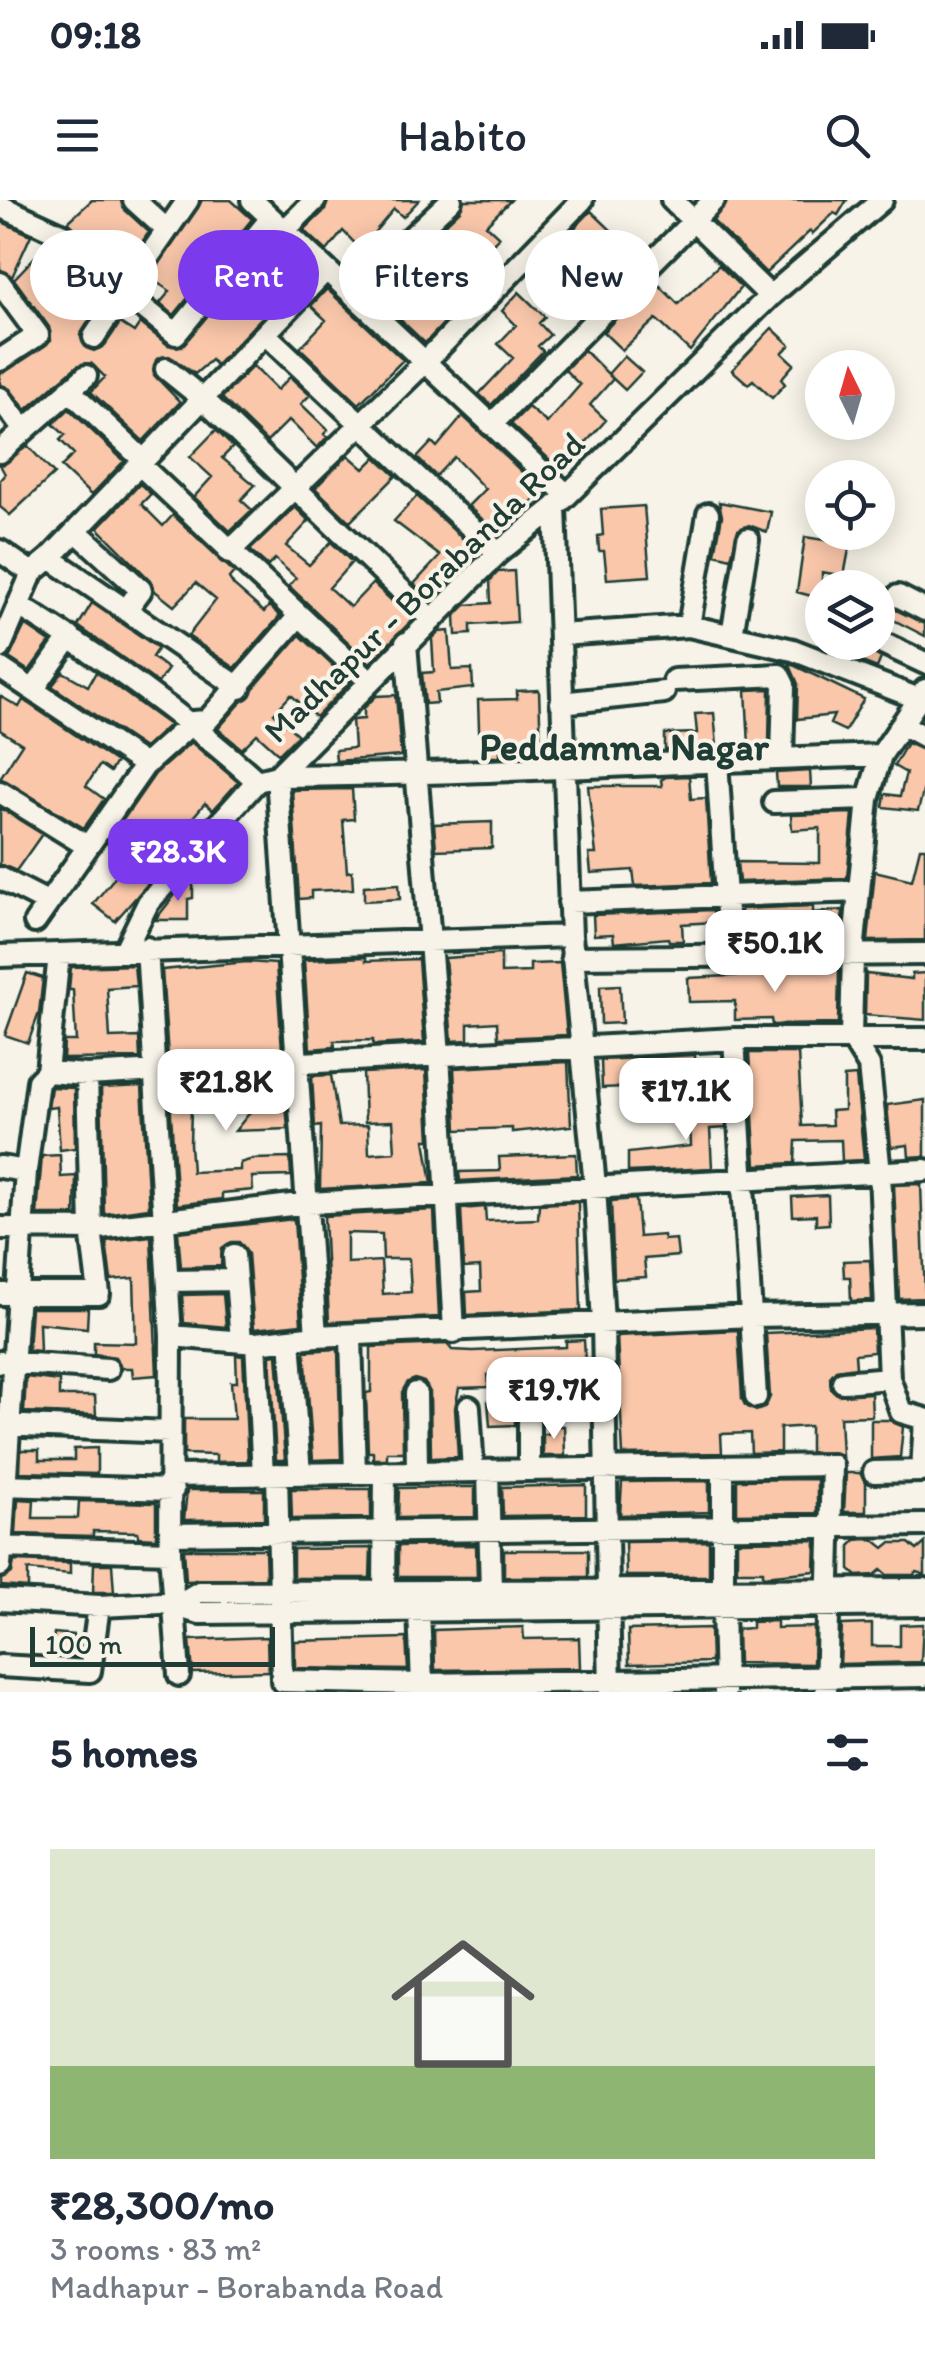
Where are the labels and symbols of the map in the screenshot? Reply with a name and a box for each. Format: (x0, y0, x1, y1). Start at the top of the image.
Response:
north arrow (805, 350, 895, 440)
street label: Madhapur - Borabanda Road (255, 423, 593, 751)
district label: Peddamma Nagar (479, 724, 770, 770)
pin: ₹28.3K (97, 819, 259, 904)
pin: ₹50.1K (694, 910, 856, 995)
pin: ₹21.8K (145, 1049, 307, 1134)
pin: ₹17.1K (605, 1058, 767, 1143)
pin: ₹19.7K (473, 1357, 635, 1442)
scale bar (30, 1622, 275, 1666)

